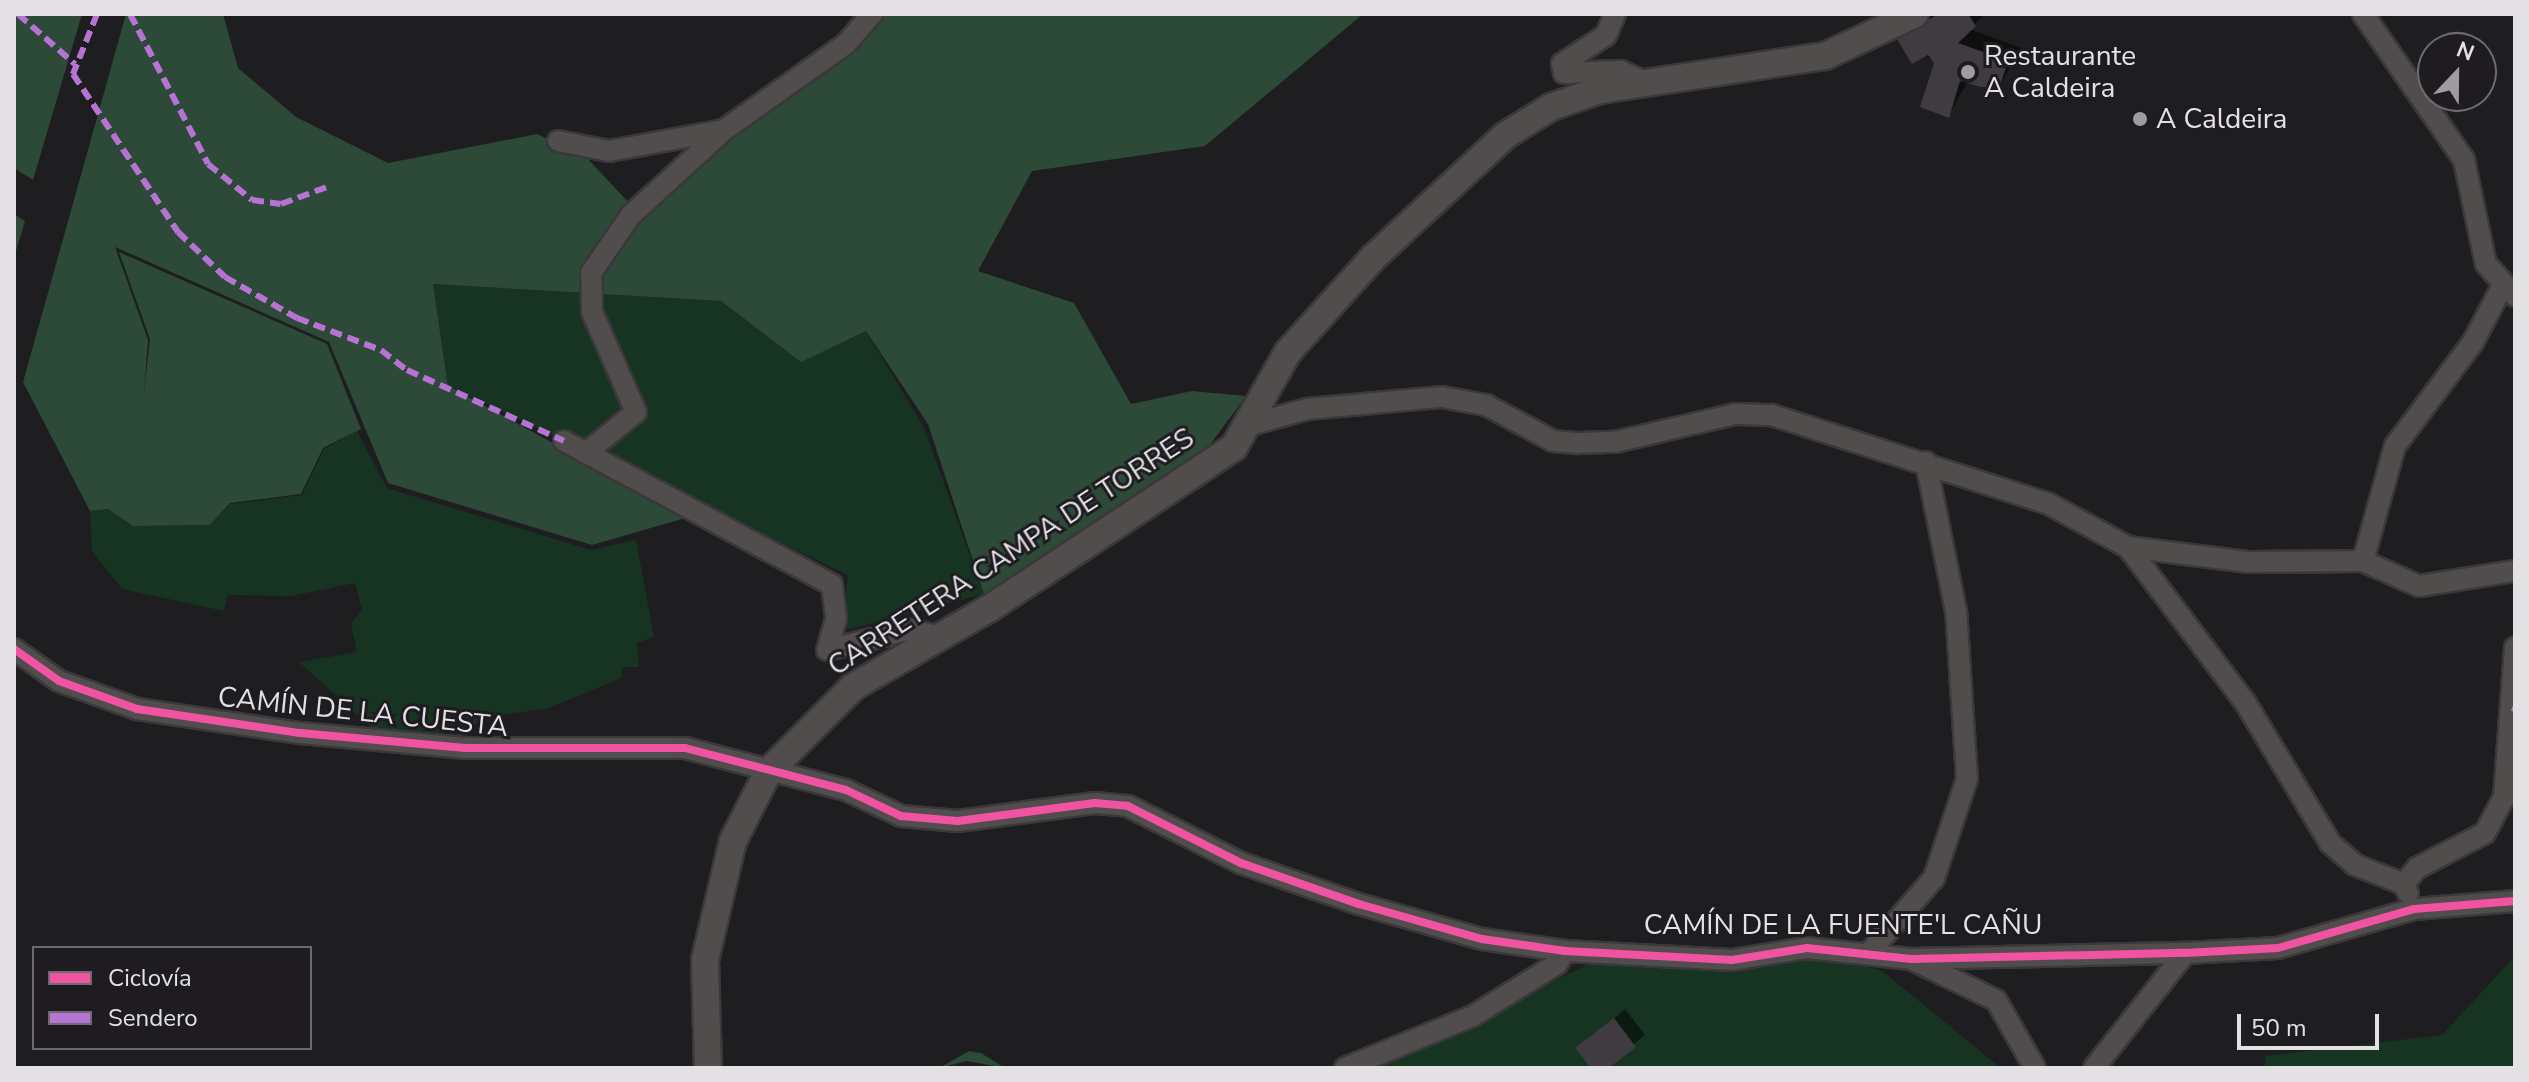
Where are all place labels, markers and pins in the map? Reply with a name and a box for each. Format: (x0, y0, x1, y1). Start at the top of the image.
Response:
place label: Restaurante A Caldeira (1984, 39, 2136, 105)
marker: Restaurante A Caldeira (1959, 63, 1977, 81)
place label: A Caldeira (2156, 102, 2287, 136)
marker: A Caldeira (2131, 110, 2149, 128)

